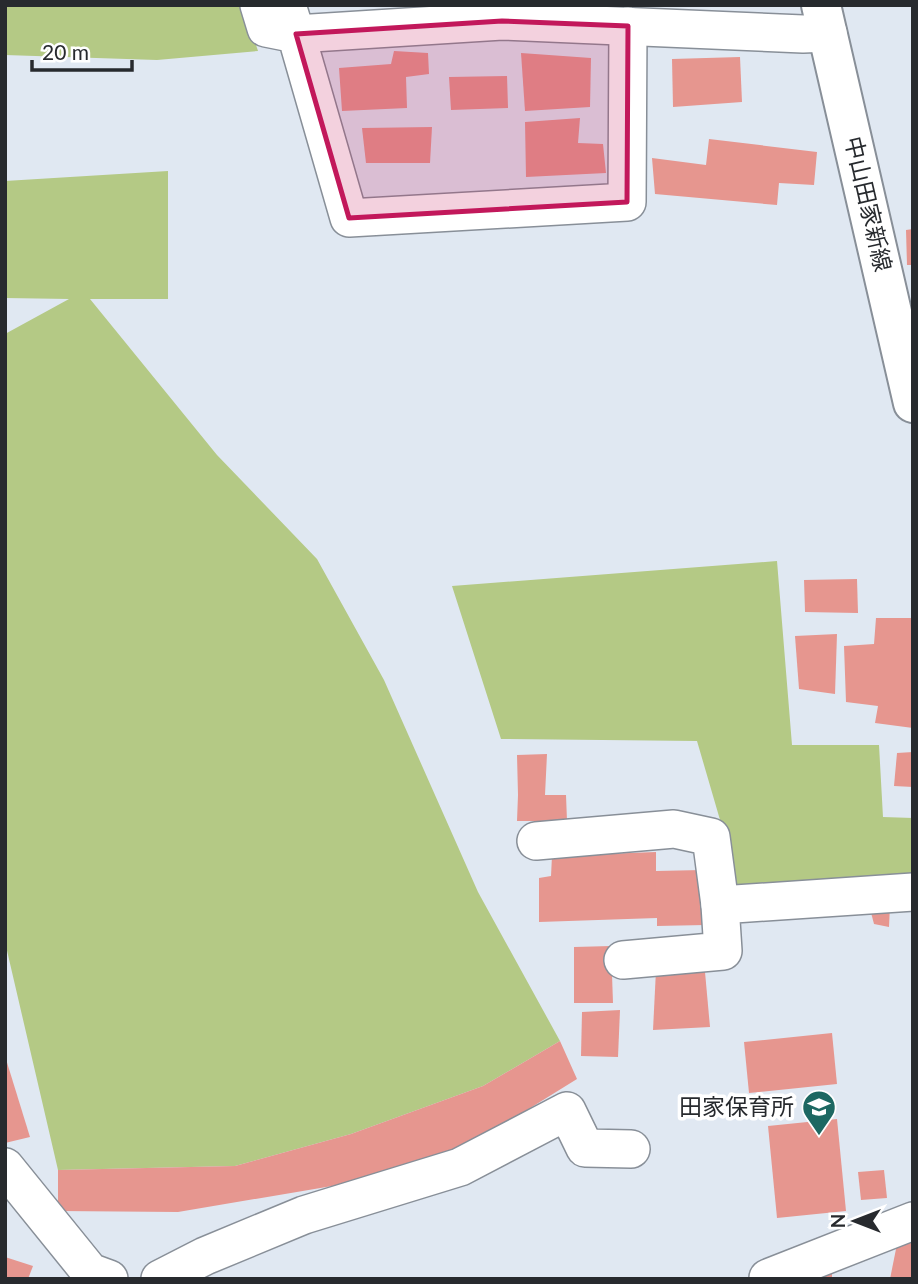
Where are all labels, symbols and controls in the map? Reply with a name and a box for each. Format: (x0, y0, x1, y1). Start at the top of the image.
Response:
scale bar (32, 28, 131, 72)
text: 20 m (42, 39, 89, 64)
street label: 中山田家新線 (840, 133, 898, 274)
school or university icon: 田家保育所 (800, 1088, 838, 1137)
place label: 田家保育所 (679, 1092, 794, 1120)
north arrow (820, 1186, 890, 1256)
text: N (826, 1214, 849, 1228)

